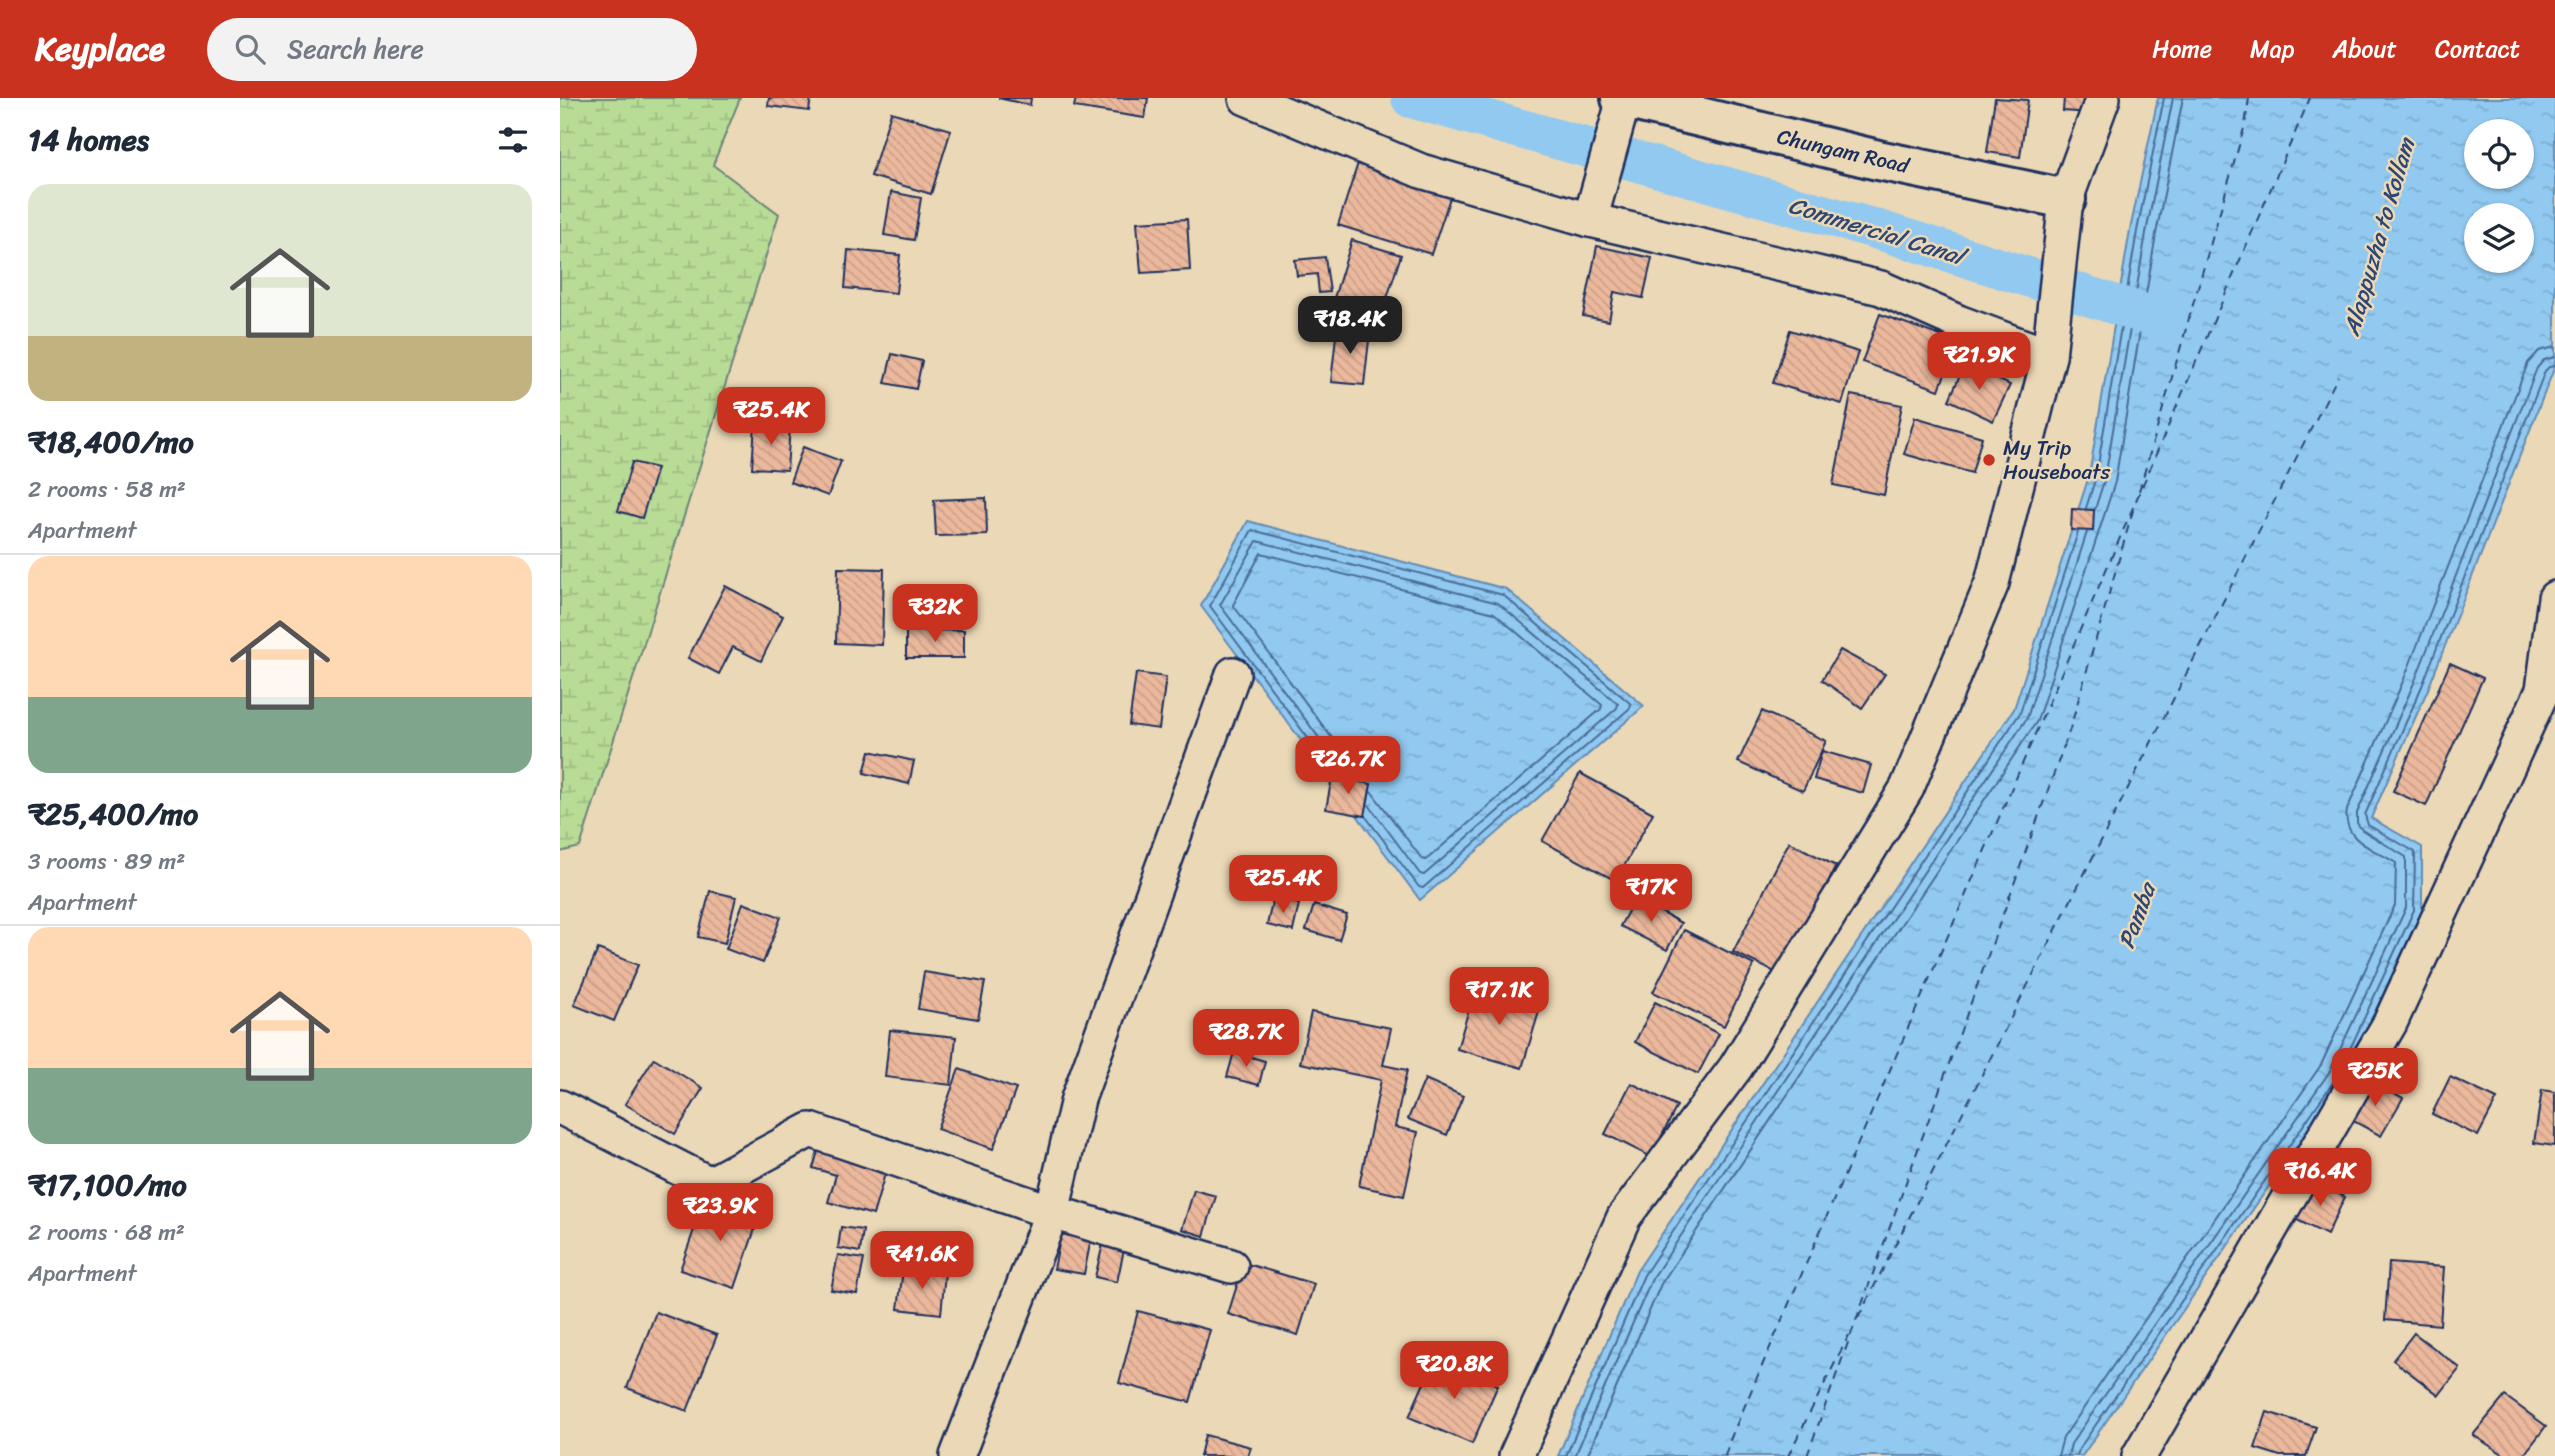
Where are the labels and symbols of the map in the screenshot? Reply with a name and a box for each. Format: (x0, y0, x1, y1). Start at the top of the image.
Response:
street label: Chungam Road (1773, 117, 1915, 185)
water label: Alappuzha to Kollam (2331, 131, 2427, 342)
water label: Commercial Canal (1783, 185, 1974, 279)
pin: ₹18.4K (1293, 296, 1407, 356)
pin: ₹21.9K (1922, 332, 2036, 392)
pin: ₹25.4K (714, 388, 828, 447)
place label: My Trip Houseboats (2003, 429, 2110, 491)
marker: My Trip Houseboats (1981, 452, 1997, 468)
pin: ₹32K (894, 584, 976, 644)
pin: ₹26.7K (1291, 736, 1405, 796)
pin: ₹25.4K (1226, 856, 1340, 915)
pin: ₹17K (1610, 864, 1692, 924)
water label: Pamba (2106, 874, 2169, 954)
pin: ₹17.1K (1442, 968, 1556, 1027)
pin: ₹28.7K (1189, 1010, 1303, 1069)
pin: ₹25K (2334, 1048, 2416, 1108)
pin: ₹16.4K (2263, 1148, 2377, 1208)
pin: ₹23.9K (663, 1184, 777, 1243)
pin: ₹41.6K (865, 1232, 979, 1291)
pin: ₹20.8K (1397, 1342, 1511, 1401)

